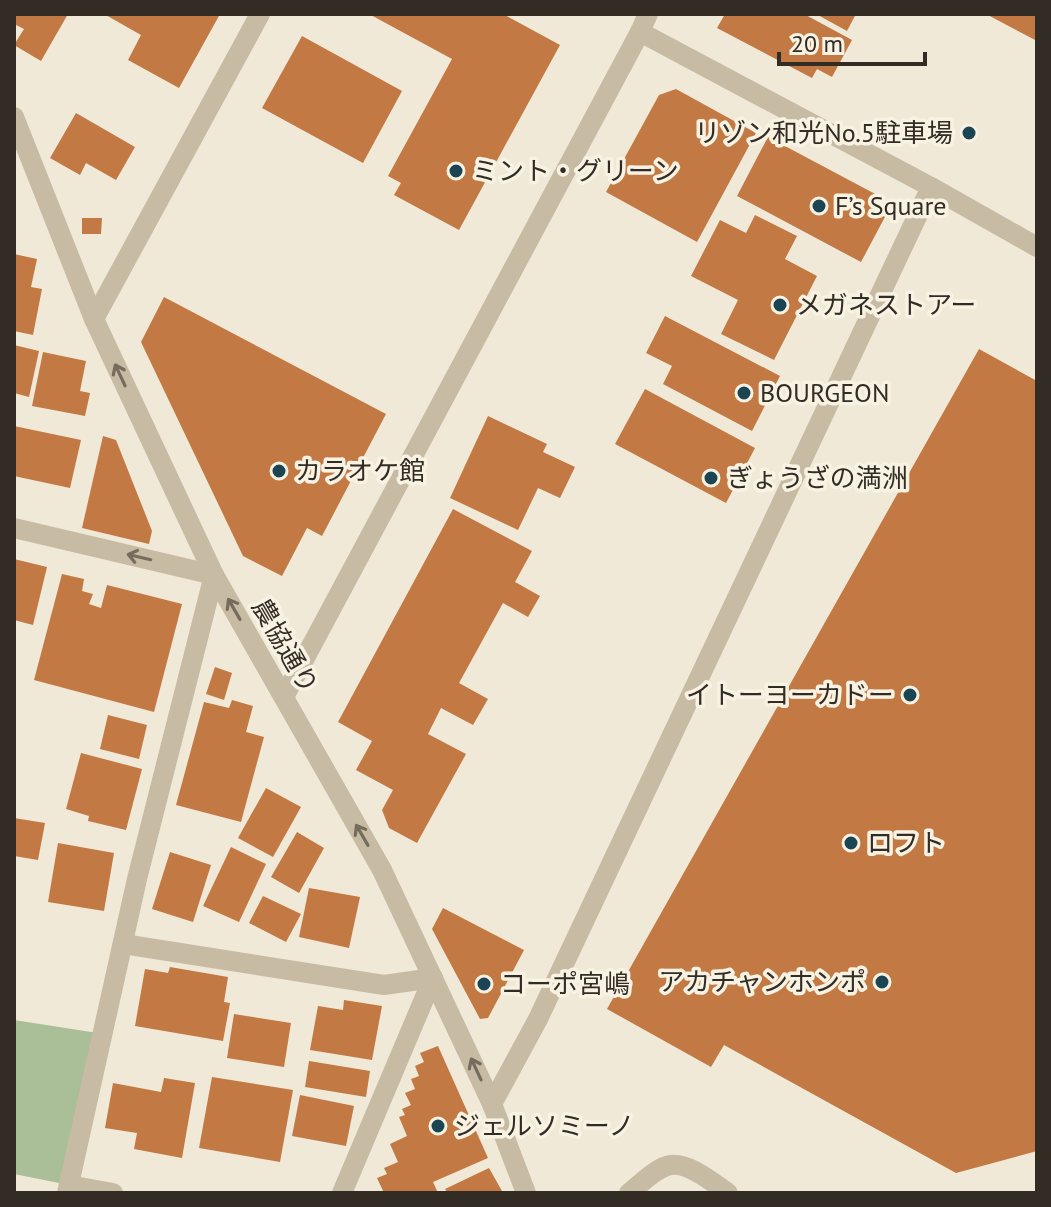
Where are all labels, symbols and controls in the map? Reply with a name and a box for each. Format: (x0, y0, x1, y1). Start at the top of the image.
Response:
scale bar (779, 16, 925, 66)
text: 20 m (791, 28, 843, 59)
place label: リゾン和光No.5駐車場 (694, 116, 953, 149)
marker: リゾン和光No.5駐車場 (960, 124, 978, 142)
place label: ミント・グリーン (472, 154, 679, 187)
marker: ミント・グリーン (447, 162, 465, 180)
place label: F’s Square (835, 189, 947, 222)
marker: F’s Square (810, 197, 828, 215)
place label: メガネストアー (796, 288, 976, 321)
marker: メガネストアー (771, 296, 789, 314)
one-way arrow (112, 363, 127, 387)
place label: BOURGEON (760, 376, 889, 409)
marker: BOURGEON (735, 384, 753, 402)
place label: カラオケ館 (295, 454, 425, 487)
place label: ぎょうざの満洲 (727, 461, 908, 494)
marker: カラオケ館 (270, 462, 288, 480)
marker: ぎょうざの満洲 (702, 469, 720, 487)
one-way arrow (126, 549, 152, 564)
street label: 農協通り (245, 592, 326, 699)
one-way arrow (226, 598, 242, 621)
place label: イトーヨーカドー (686, 678, 894, 711)
marker: イトーヨーカドー (901, 686, 919, 704)
one-way arrow (354, 824, 370, 847)
place label: ロフト (867, 826, 945, 859)
marker: ロフト (842, 834, 860, 852)
place label: アカチャンホンポ (658, 965, 866, 998)
place label: コーポ宮嶋 (500, 967, 630, 1000)
marker: アカチャンホンポ (873, 973, 891, 991)
marker: コーポ宮嶋 (475, 975, 493, 993)
one-way arrow (467, 1057, 482, 1082)
place label: ジェルソミーノ (454, 1109, 634, 1142)
marker: ジェルソミーノ (429, 1117, 447, 1135)

